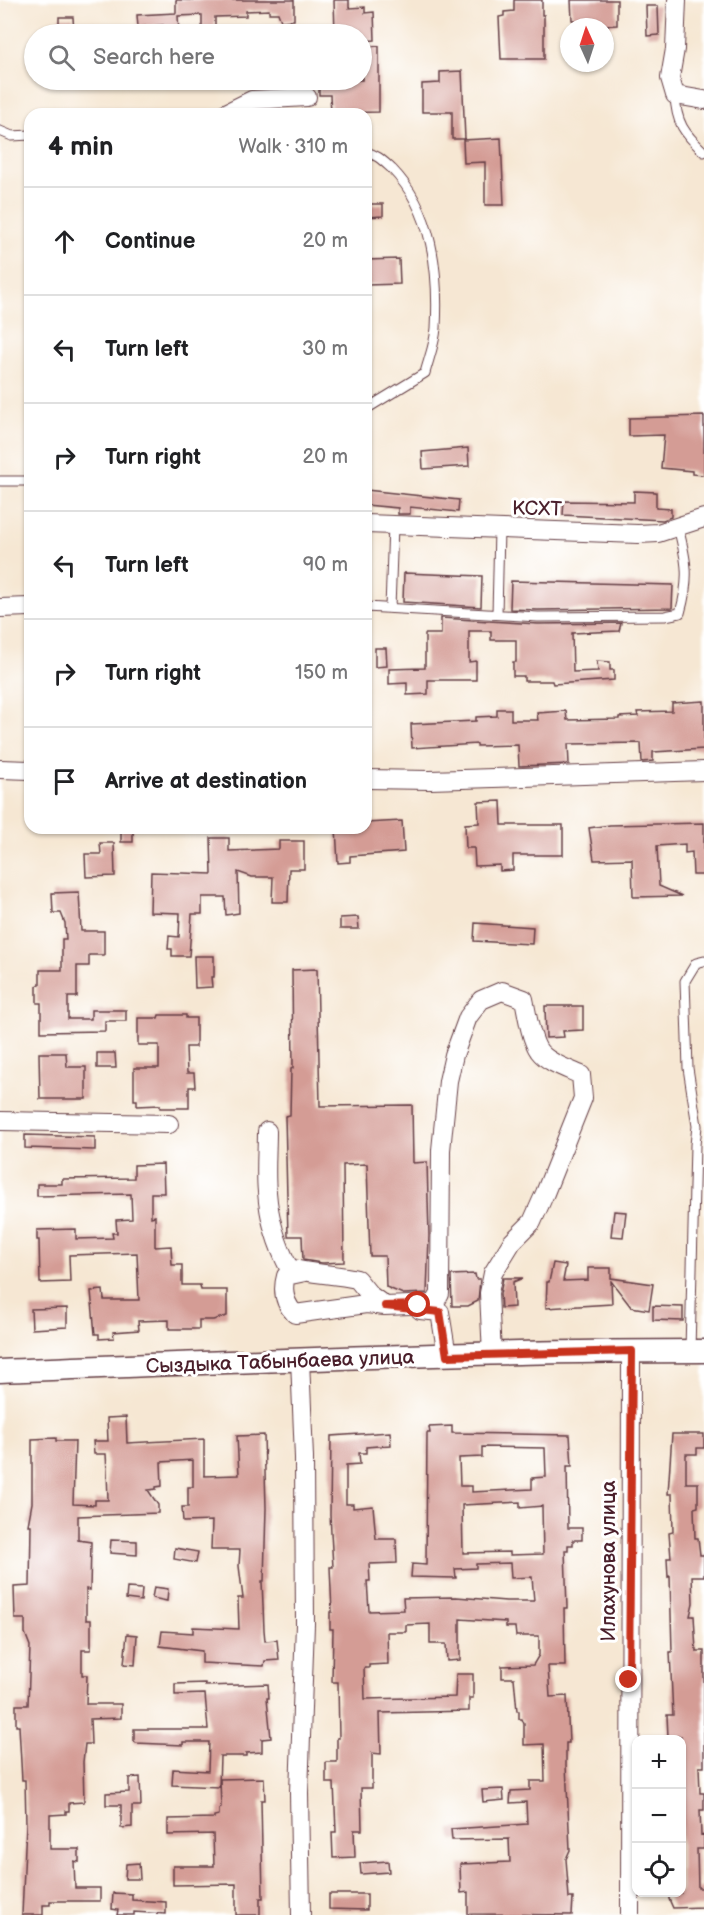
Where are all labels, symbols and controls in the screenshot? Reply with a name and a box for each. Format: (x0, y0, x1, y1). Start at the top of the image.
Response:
north arrow (560, 18, 614, 72)
search box (24, 24, 372, 90)
icon: search (45, 41, 78, 74)
text: Search here (93, 44, 215, 71)
text: 4 min (48, 132, 113, 163)
text: Walk · 310 m (239, 135, 348, 159)
icon: ahead (48, 225, 81, 258)
text: Continue (105, 228, 195, 255)
text: 20 m (303, 229, 348, 253)
icon: left (48, 333, 81, 366)
text: Turn left (105, 336, 189, 363)
text: 30 m (302, 337, 348, 361)
icon: right (48, 441, 81, 474)
text: Turn right (105, 444, 201, 471)
text: 20 m (303, 445, 348, 469)
street label: КСХТ (512, 497, 562, 521)
icon: left (48, 549, 81, 582)
text: Turn left (105, 552, 189, 579)
text: 90 m (303, 553, 348, 577)
icon: right (48, 657, 81, 690)
text: Turn right (105, 660, 201, 687)
text: 150 m (295, 661, 348, 685)
icon: arrive (48, 765, 81, 798)
text: Arrive at destination (105, 768, 307, 795)
route start (404, 1291, 430, 1317)
street label: Сыздыка Табынбаева улица (145, 1345, 415, 1379)
street label: Илахунова улица (597, 1480, 621, 1642)
route end (615, 1666, 641, 1692)
map controls (632, 1735, 686, 1897)
button: + (632, 1735, 686, 1789)
button: − (632, 1789, 686, 1843)
button: locate (632, 1843, 686, 1897)

